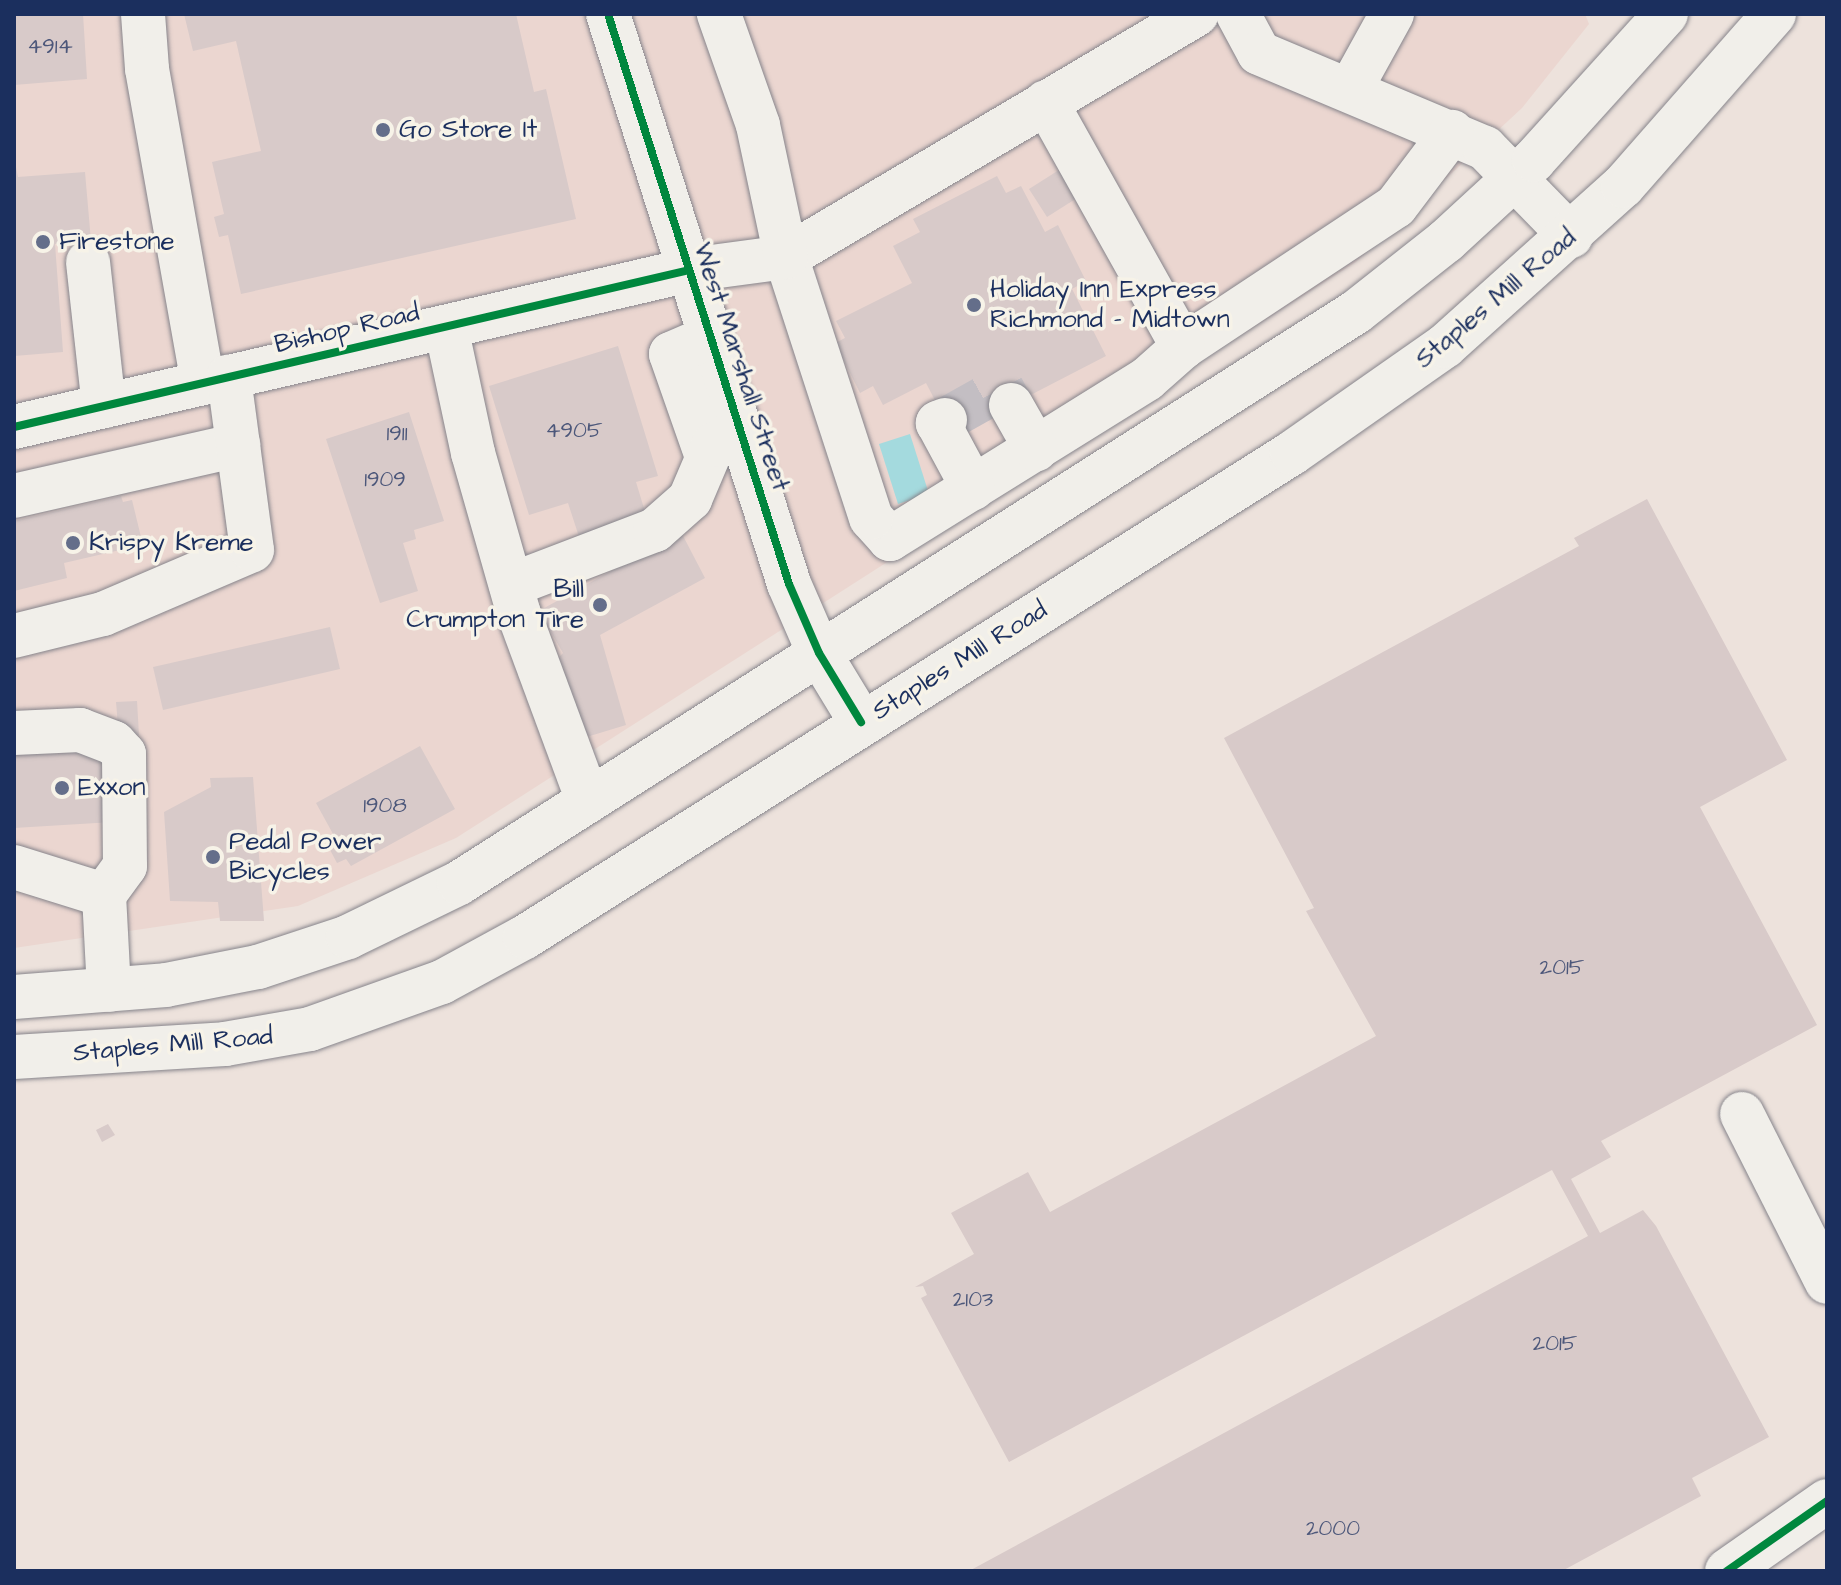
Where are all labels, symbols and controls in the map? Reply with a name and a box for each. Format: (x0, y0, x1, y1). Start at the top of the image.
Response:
house number: 4914 (27, 34, 73, 60)
place label: Go Store It (399, 114, 537, 146)
marker: Go Store It (374, 121, 392, 139)
street label: Staples Mill Road (1409, 223, 1583, 375)
place label: Firestone (59, 226, 175, 258)
marker: Firestone (34, 233, 52, 251)
street label: West Marshall Street (686, 239, 796, 495)
place label: Holiday Inn Express Richmond - Midtown (990, 274, 1230, 336)
marker: Holiday Inn Express Richmond - Midtown (965, 296, 983, 314)
street label: Bishop Road (272, 297, 422, 361)
house number: 4905 (546, 418, 602, 444)
house number: 1911 (387, 421, 407, 447)
house number: 1909 (364, 467, 406, 493)
place label: Krispy Kreme (89, 527, 254, 559)
marker: Krispy Kreme (64, 534, 82, 552)
place label: Bill Crumpton Tire (406, 574, 584, 636)
street label: Staples Mill Road (867, 595, 1053, 727)
marker: Bill Crumpton Tire (591, 596, 609, 614)
place label: Exxon (78, 772, 145, 804)
marker: Exxon (53, 779, 71, 797)
house number: 1908 (363, 793, 407, 819)
place label: Pedal Power Bicycles (229, 826, 381, 888)
marker: Pedal Power Bicycles (204, 848, 222, 866)
house number: 2015 (1540, 955, 1584, 981)
street label: Staples Mill Road (72, 1021, 274, 1069)
house number: 2103 (953, 1287, 993, 1313)
house number: 2015 (1533, 1331, 1577, 1357)
house number: 2000 (1306, 1516, 1360, 1542)

